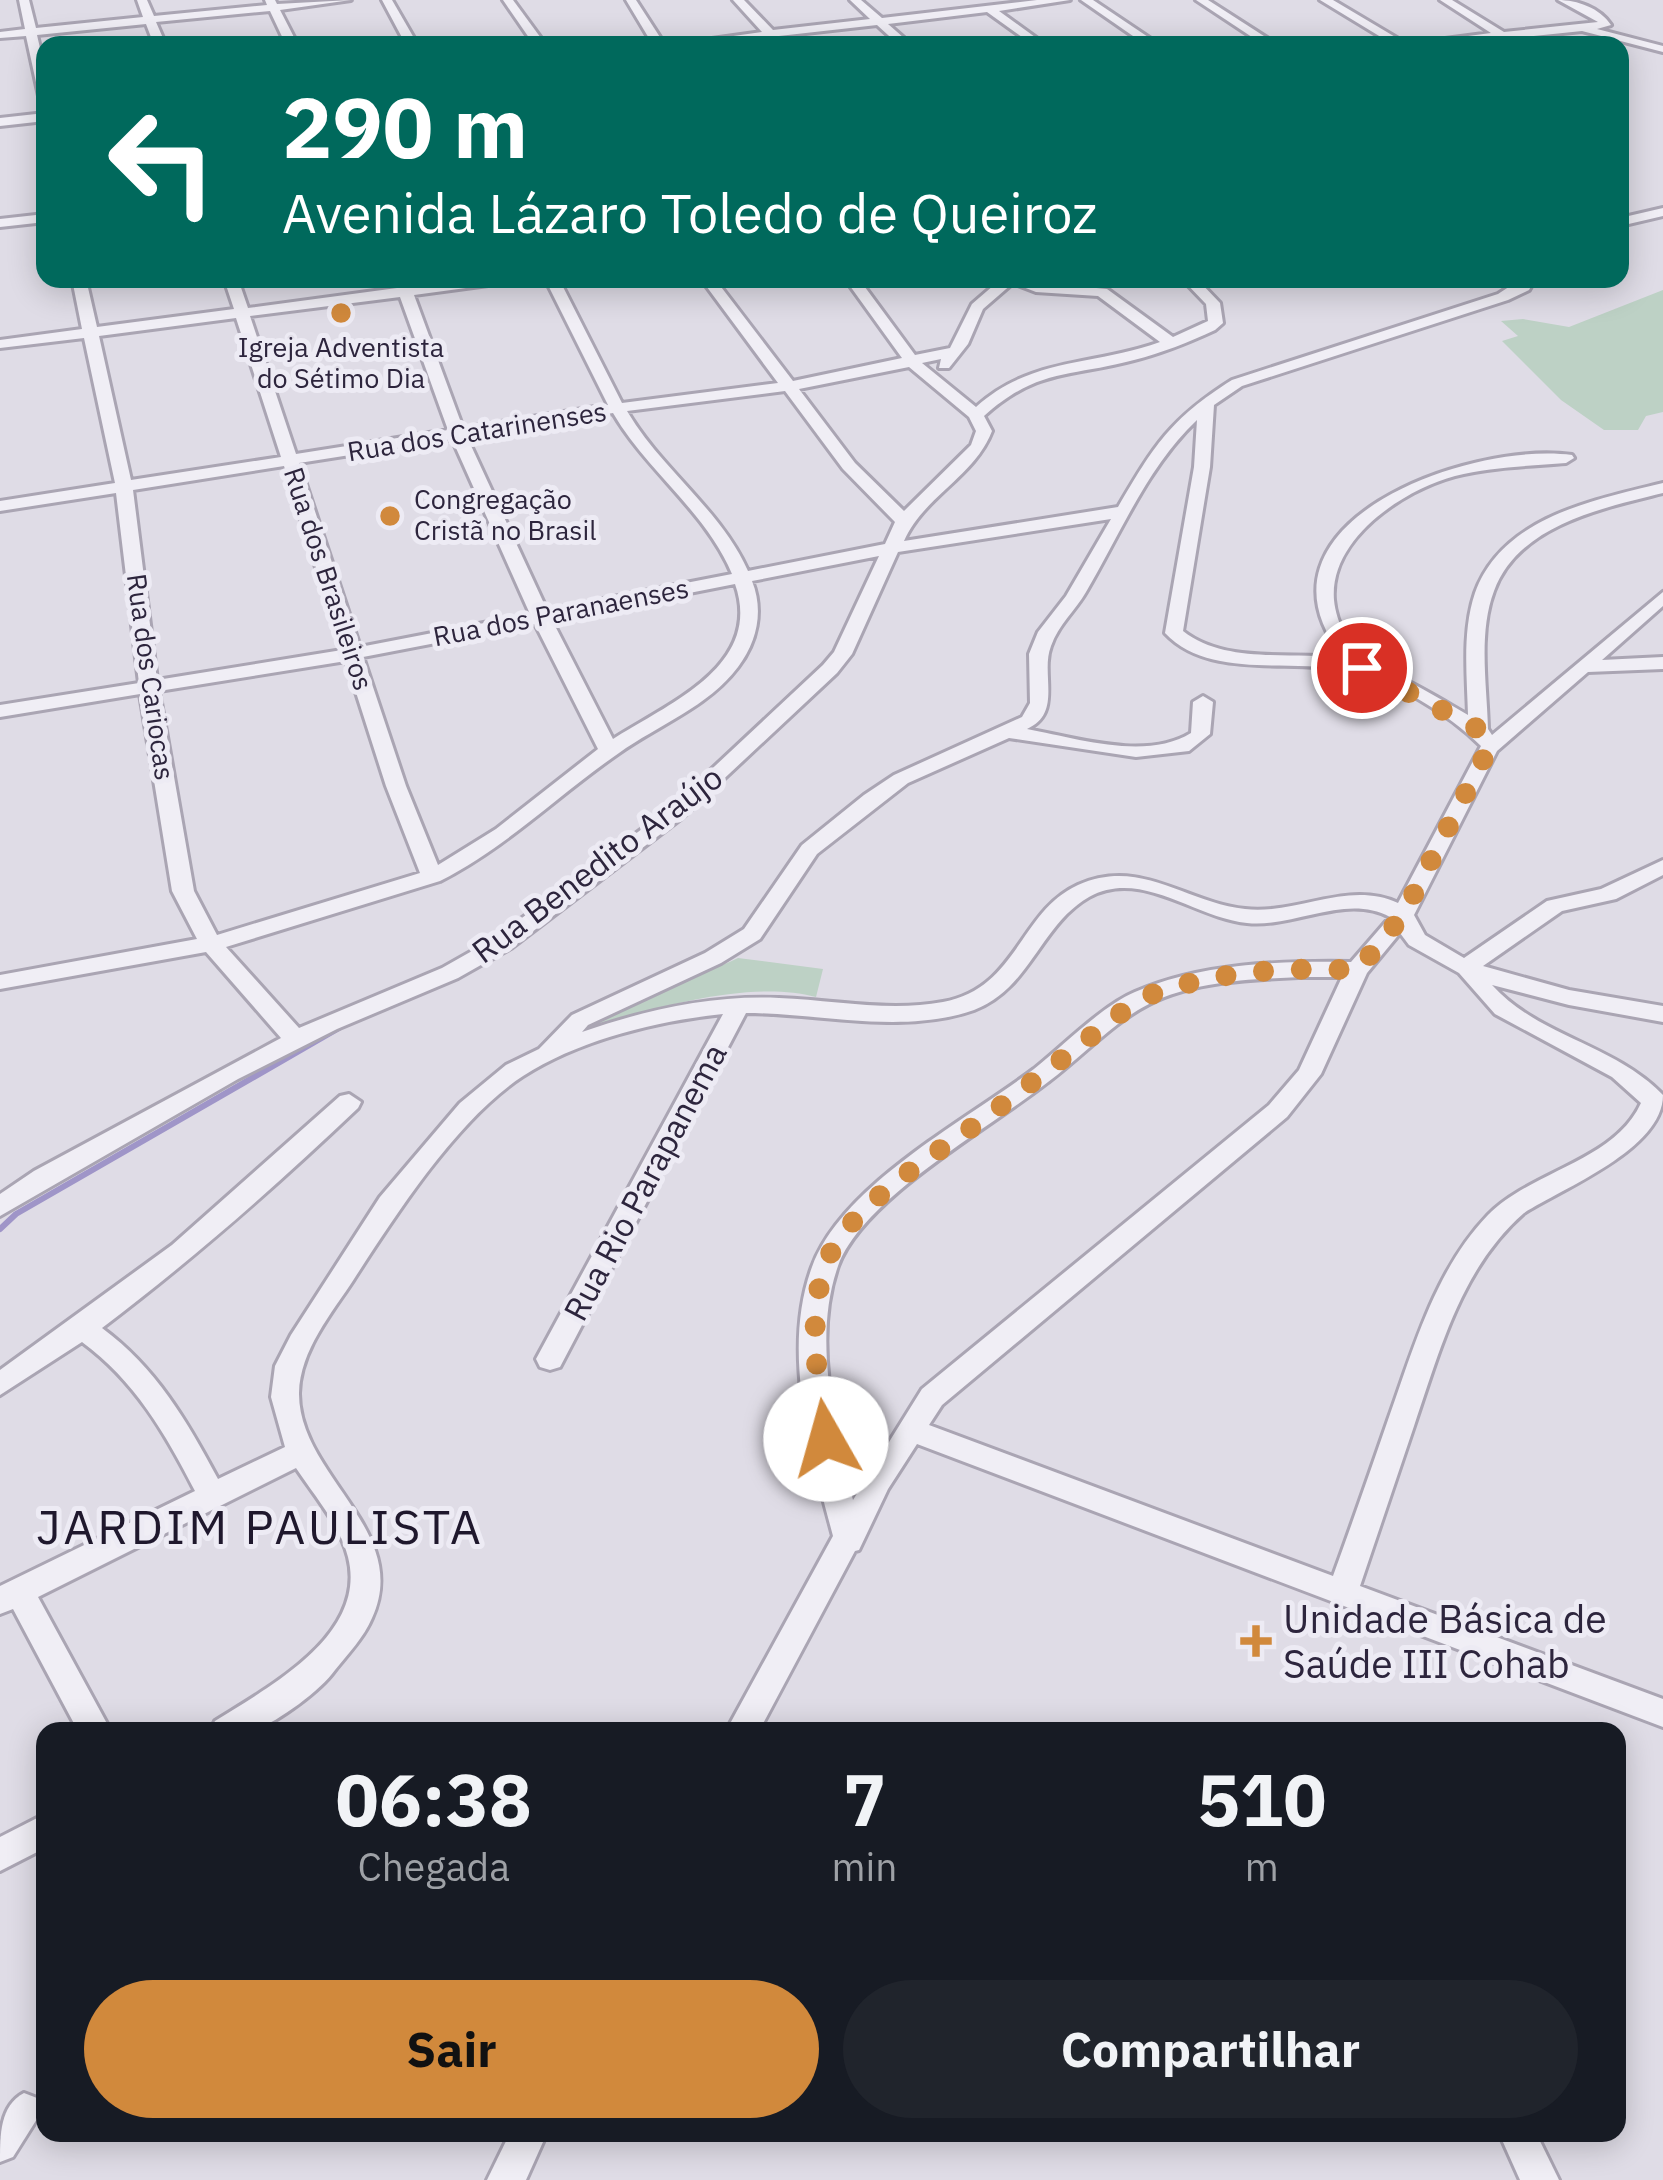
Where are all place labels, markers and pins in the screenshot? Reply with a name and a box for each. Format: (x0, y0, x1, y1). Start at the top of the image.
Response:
marker: Igreja Adventista do Sétimo Dia (328, 300, 354, 326)
place label: Igreja Adventista do Sétimo Dia (238, 329, 444, 395)
place label: Congregação Cristã no Brasil (414, 481, 597, 547)
marker: Congregação Cristã no Brasil (377, 503, 403, 529)
pin (1311, 617, 1413, 719)
place label: Unidade Básica de Saúde III Cohab (1283, 1593, 1607, 1689)
marker: Unidade Básica de Saúde III Cohab (1240, 1625, 1272, 1657)

